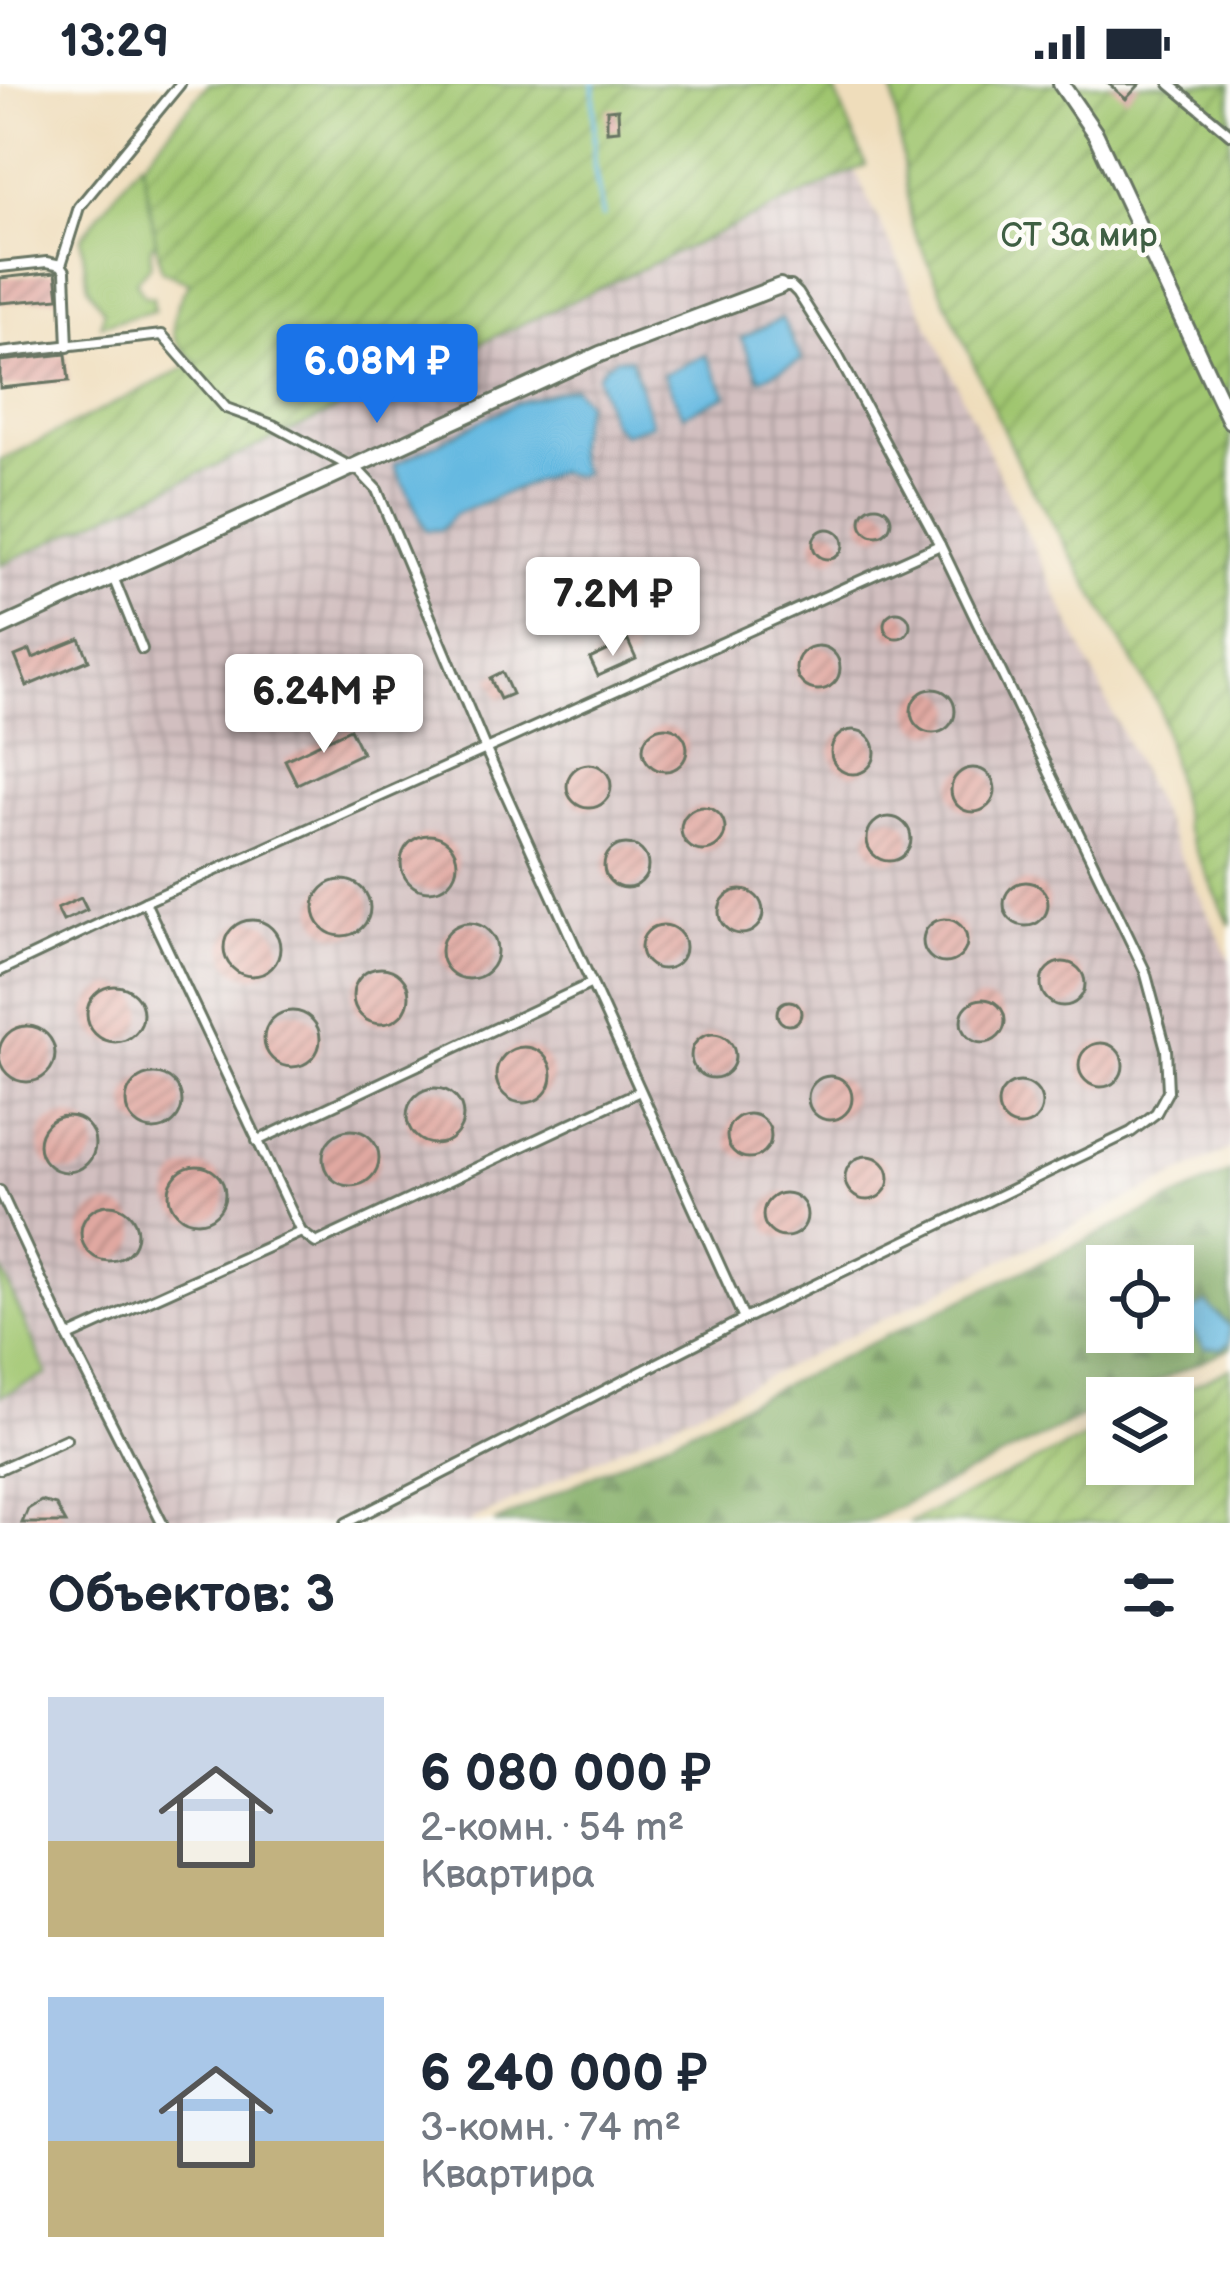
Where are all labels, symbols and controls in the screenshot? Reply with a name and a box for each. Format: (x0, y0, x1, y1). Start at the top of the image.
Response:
text: 13:29 (60, 15, 169, 70)
park label: СТ За мир (1001, 216, 1158, 256)
pin: 6.08M ₽ (266, 324, 488, 426)
text: 6.08M ₽ (304, 339, 450, 386)
pin: 7.2M ₽ (515, 557, 711, 659)
text: 7.2M ₽ (553, 572, 673, 619)
pin: 6.24M ₽ (213, 654, 435, 756)
text: 6.24M ₽ (252, 669, 396, 716)
map controls (1086, 1245, 1194, 1485)
button: locate (1086, 1245, 1194, 1353)
button: layers (1086, 1377, 1194, 1485)
icon: filters (1116, 1562, 1182, 1628)
text: Объектов: 3 (48, 1565, 335, 1626)
text: 6 080 000 ₽ (420, 1744, 711, 1805)
icon: home (144, 1745, 288, 1889)
text: 2-комн. · 54 m² (420, 1805, 684, 1852)
text: Квартира (420, 1852, 595, 1899)
text: 6 240 000 ₽ (420, 2044, 708, 2105)
icon: home (144, 2045, 288, 2189)
text: 3-комн. · 74 m² (420, 2105, 681, 2152)
text: Квартира (420, 2152, 595, 2199)

